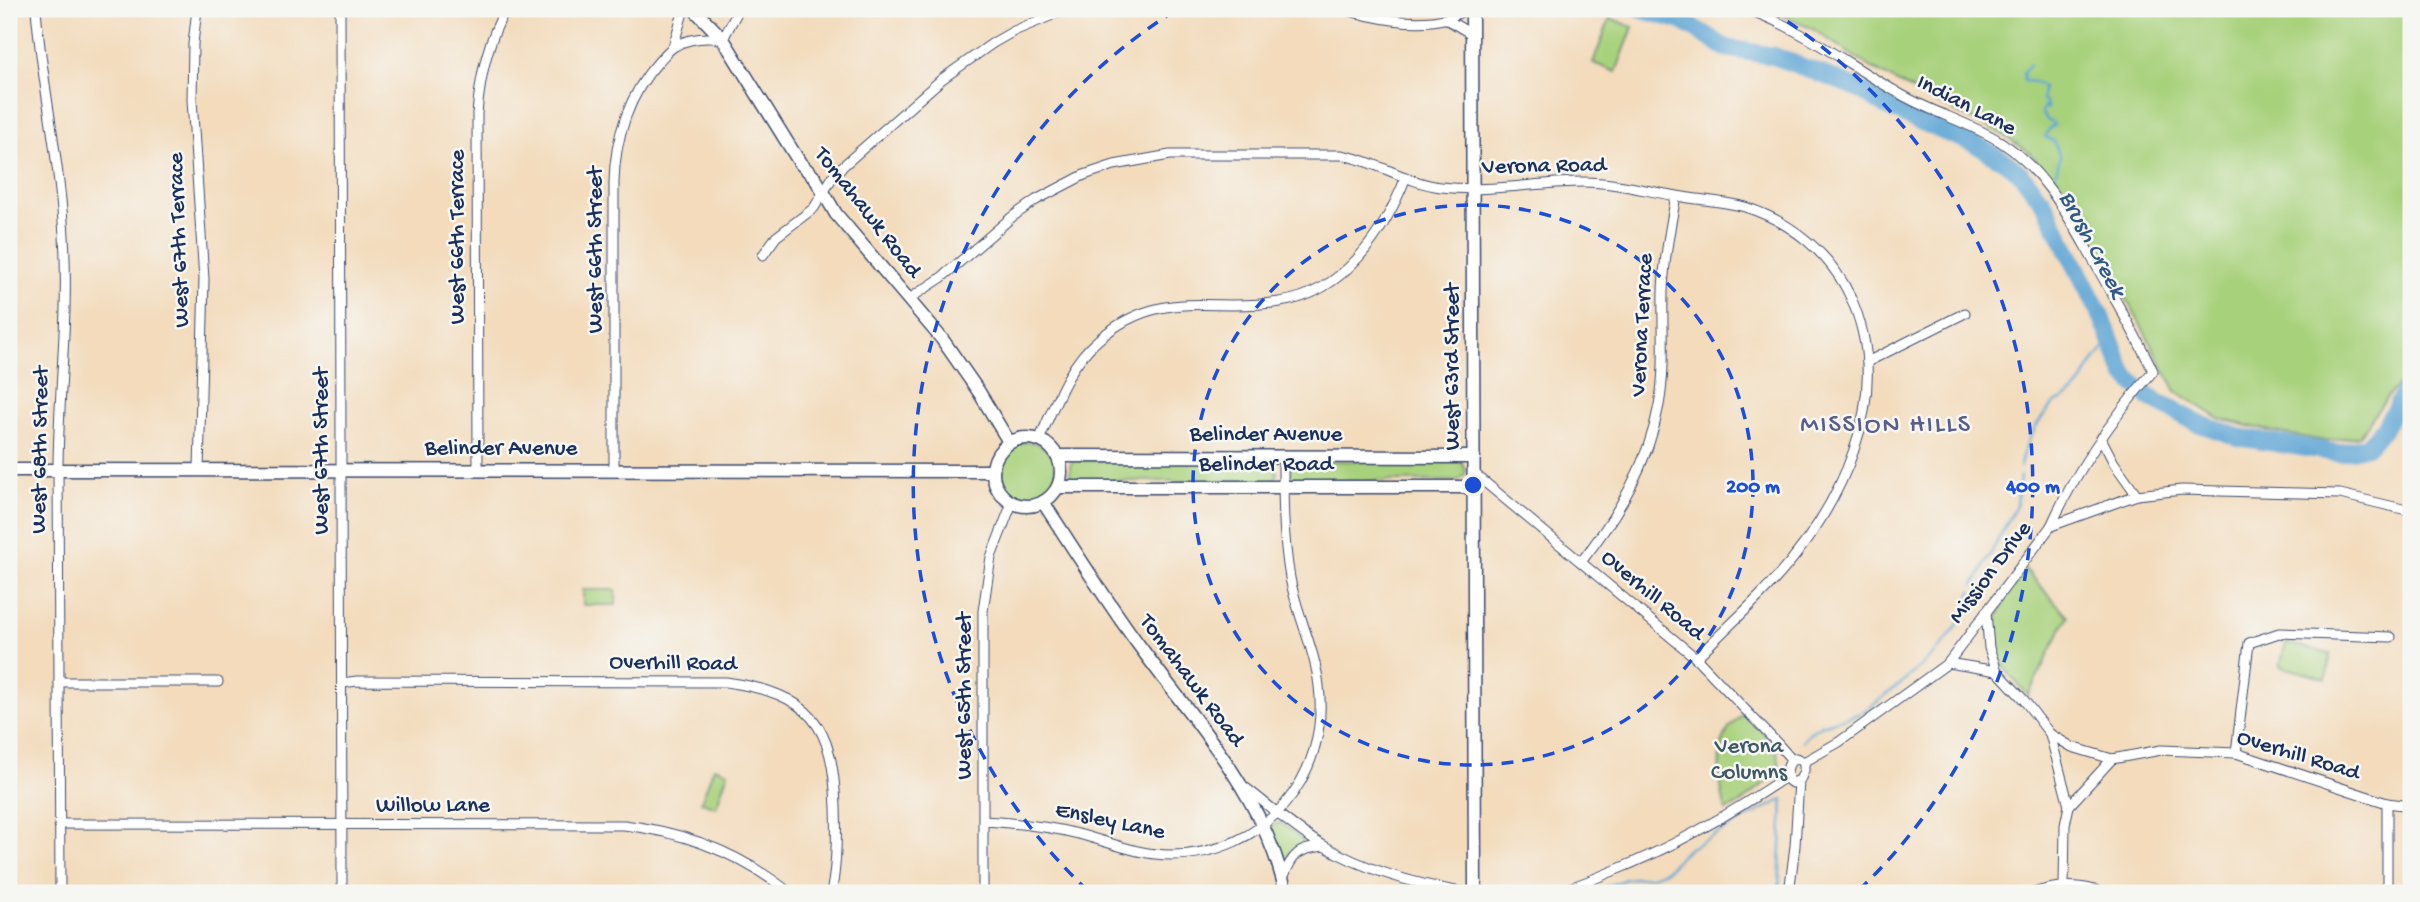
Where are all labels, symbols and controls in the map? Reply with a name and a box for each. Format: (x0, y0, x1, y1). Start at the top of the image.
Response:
street label: Indian Lane (1912, 69, 2021, 143)
street label: Tomahawk Road (806, 141, 927, 285)
street label: West 66th Terrace (445, 149, 472, 324)
street label: West 67th Terrace (163, 151, 197, 328)
street label: Verona Road (1481, 152, 1608, 182)
street label: West 66th Street (583, 165, 610, 333)
water label: Brush Creek (2051, 187, 2132, 305)
street label: Verona Terrace (1626, 252, 1660, 398)
street label: West 63rd Street (1440, 282, 1467, 450)
street label: West 68th Street (26, 364, 56, 534)
street label: West 67th Street (309, 366, 336, 534)
district label: MISSION HILLS (1800, 411, 1972, 442)
street label: Belinder Avenue (1189, 422, 1343, 449)
street label: Belinder Avenue (424, 436, 578, 463)
street label: Belinder Road (1198, 452, 1334, 479)
centre of rings (1461, 473, 1485, 497)
text: 200 m (1726, 476, 1780, 501)
text: 400 m (2005, 476, 2060, 501)
street label: Mission Drive (1944, 516, 2039, 630)
street label: Overhill Road (1595, 545, 1711, 648)
street label: Tomahawk Road (1131, 608, 1250, 754)
street label: West 65th Street (952, 611, 979, 780)
street label: Overhill Road (609, 649, 738, 679)
street label: Overhill Road (2233, 725, 2364, 788)
park label: Verona Columns (1711, 734, 1788, 787)
street label: Willow Lane (376, 793, 491, 820)
street label: Ensley Lane (1053, 797, 1168, 847)

